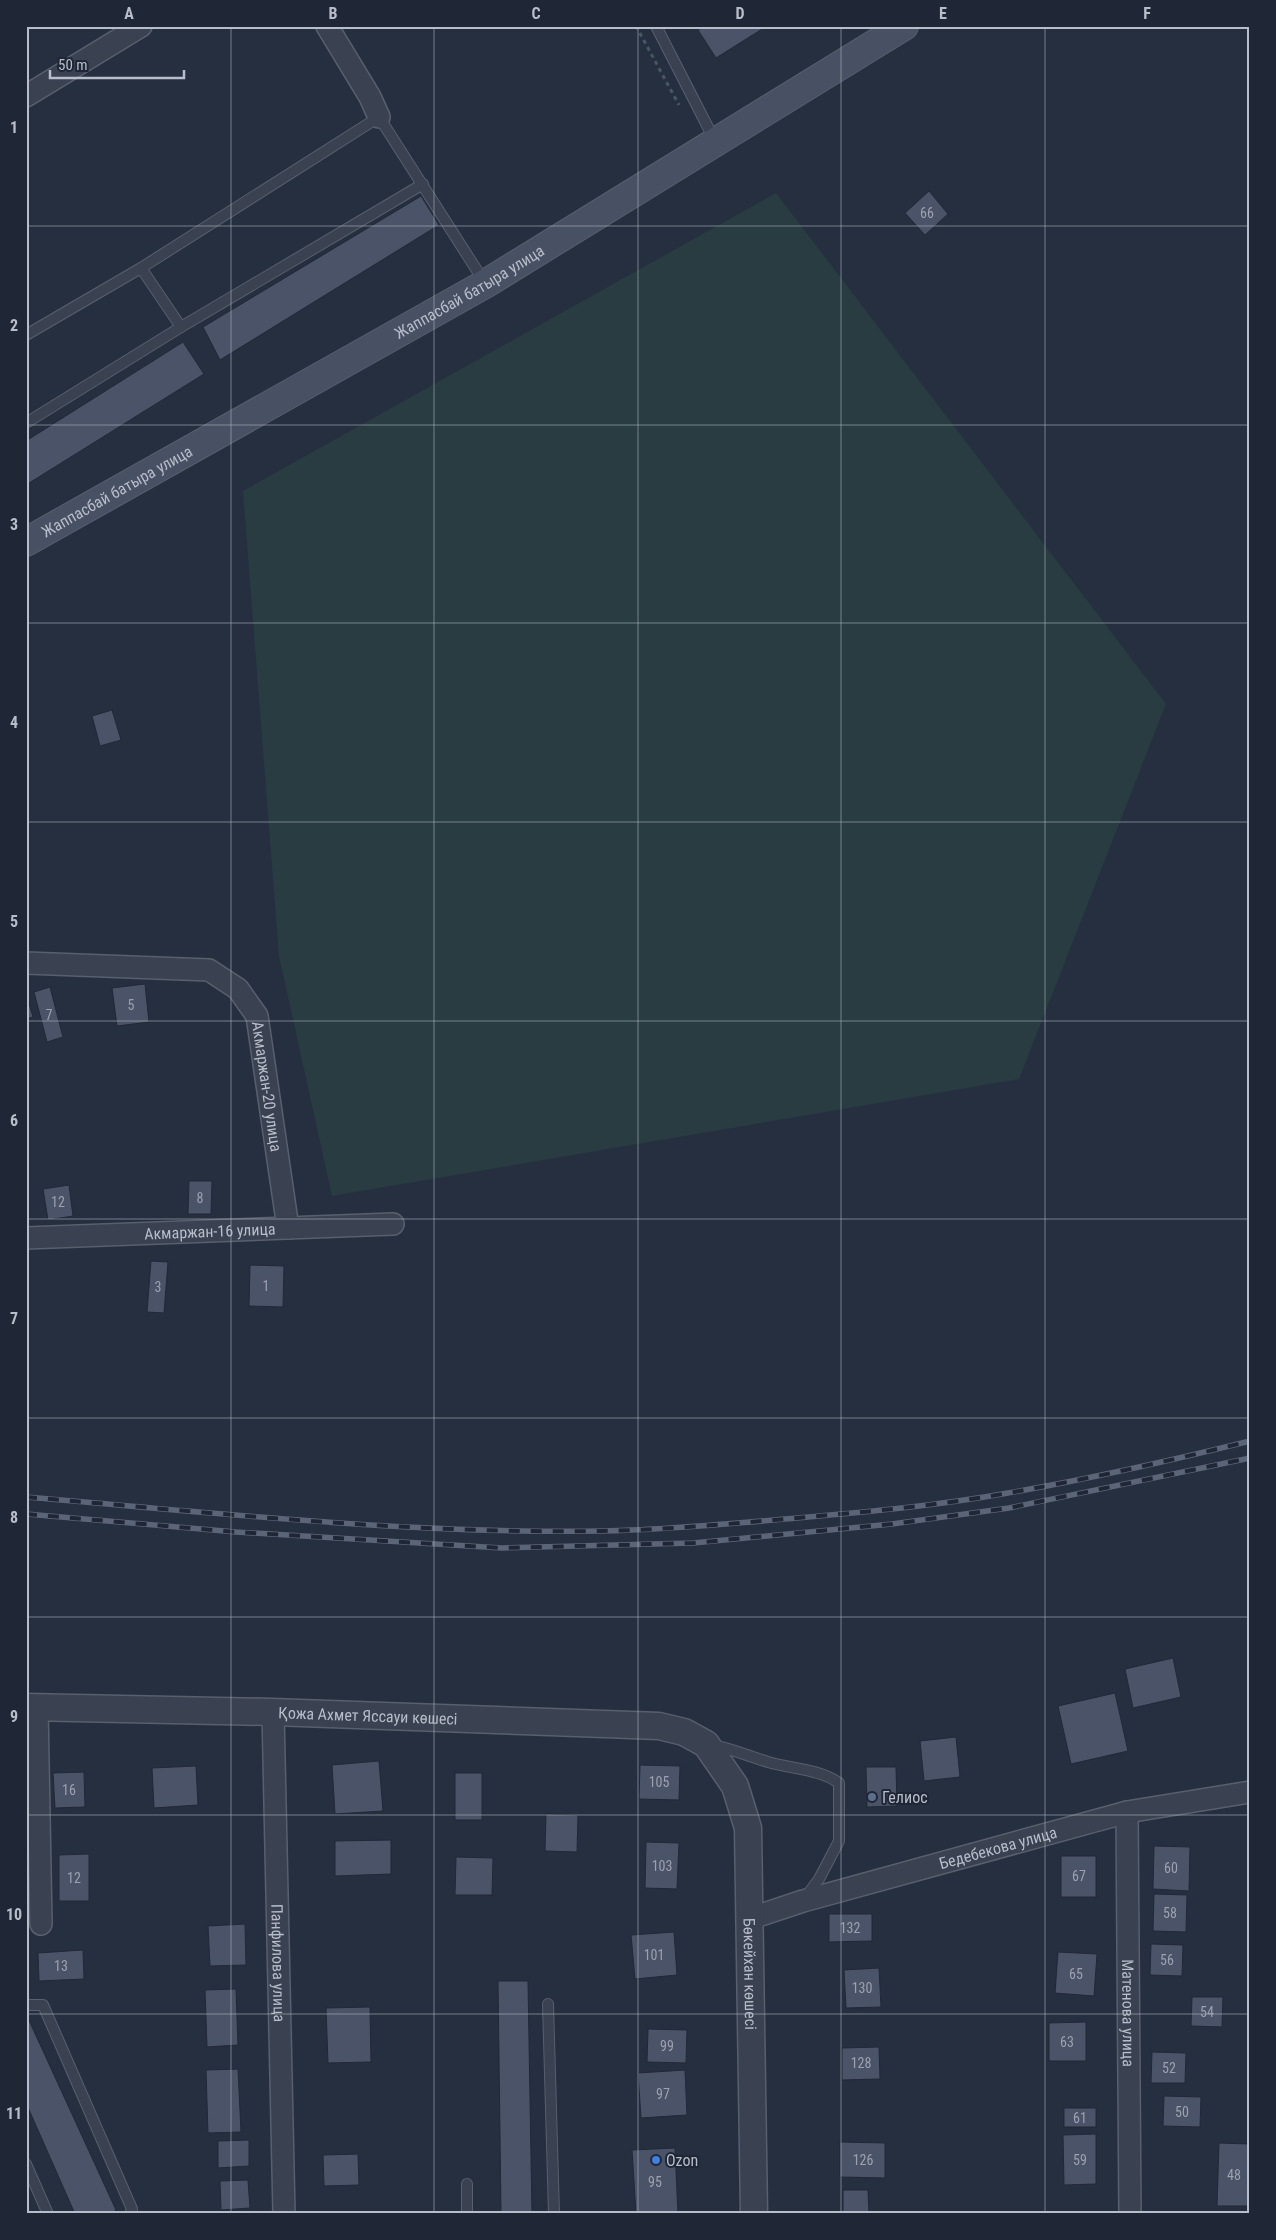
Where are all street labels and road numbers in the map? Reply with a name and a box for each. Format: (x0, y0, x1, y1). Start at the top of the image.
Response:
street label: Жаппасбай батыра улица (391, 241, 547, 343)
street label: Жаппасбай батыра улица (38, 441, 195, 541)
street label: Акмаржан-20 улица (248, 1020, 286, 1153)
street label: Акмаржан-16 улица (144, 1219, 276, 1243)
street label: Қожа Ахмет Яссауи көшесі (278, 1703, 458, 1728)
street label: Бедебекова улица (937, 1822, 1059, 1873)
street label: Панфилова улица (268, 1904, 289, 2022)
street label: Бөкейхан көшесі (740, 1918, 761, 2030)
street label: Матенова улица (1119, 1959, 1138, 2067)

